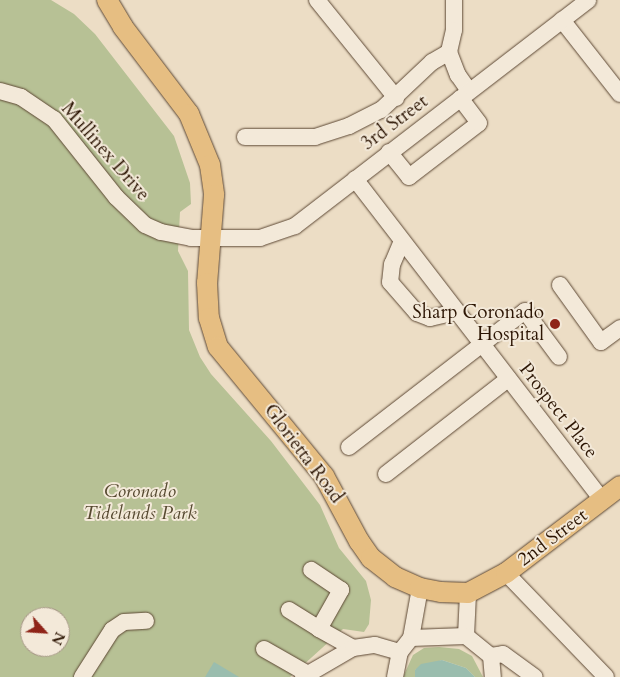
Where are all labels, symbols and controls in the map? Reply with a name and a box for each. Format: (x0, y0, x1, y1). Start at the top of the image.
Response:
street label: 3rd Street (357, 91, 433, 155)
street label: Mullinex Drive (56, 98, 154, 206)
place label: Sharp Coronado Hospital (412, 302, 544, 346)
marker: Sharp Coronado Hospital (548, 317, 562, 331)
street label: Prospect Place (514, 359, 602, 463)
street label: Glorietta Road (258, 400, 348, 508)
park label: Coronado Tidelands Park (83, 481, 197, 525)
street label: 2nd Street (514, 504, 592, 572)
north arrow (20, 607, 70, 657)
text: N (47, 629, 69, 648)

